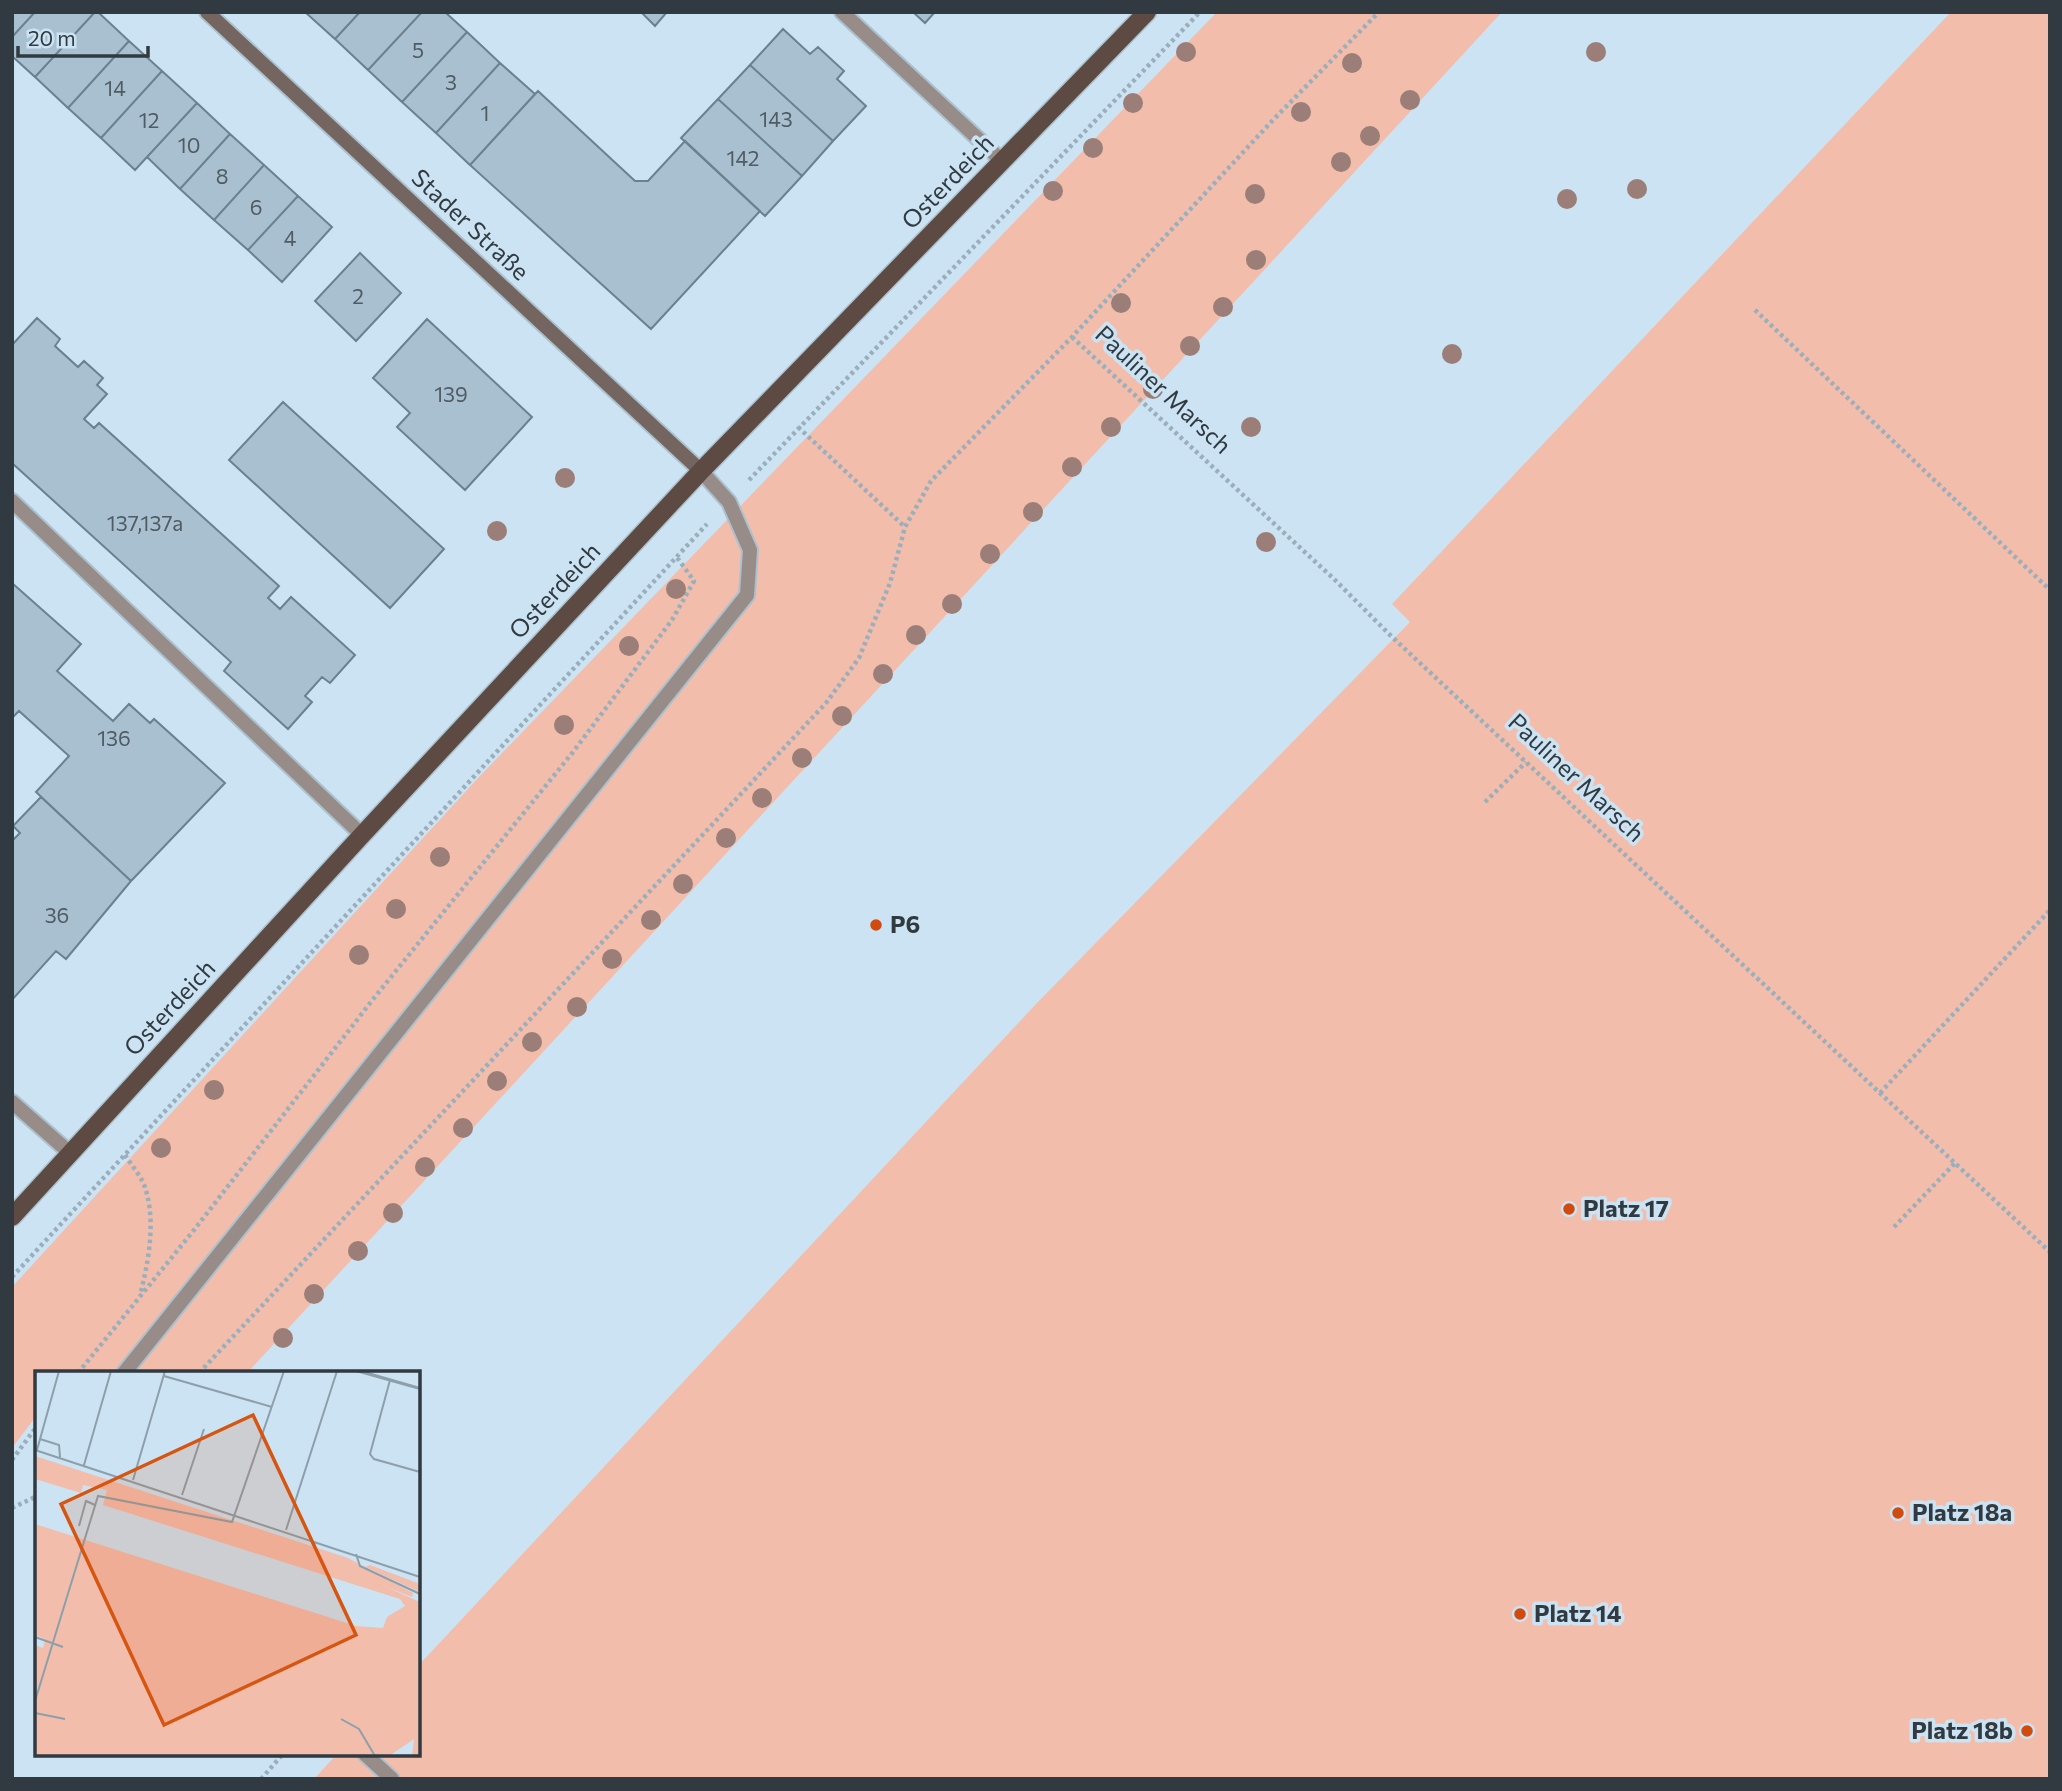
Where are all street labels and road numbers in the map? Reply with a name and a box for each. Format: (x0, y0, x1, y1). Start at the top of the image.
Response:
street label: Osterdeich (895, 128, 999, 234)
street label: Stader Straße (406, 162, 536, 286)
street label: Pauliner Marsch (1090, 319, 1238, 459)
street label: Osterdeich (502, 536, 606, 644)
street label: Pauliner Marsch (1503, 707, 1651, 847)
street label: Osterdeich (117, 953, 221, 1061)

